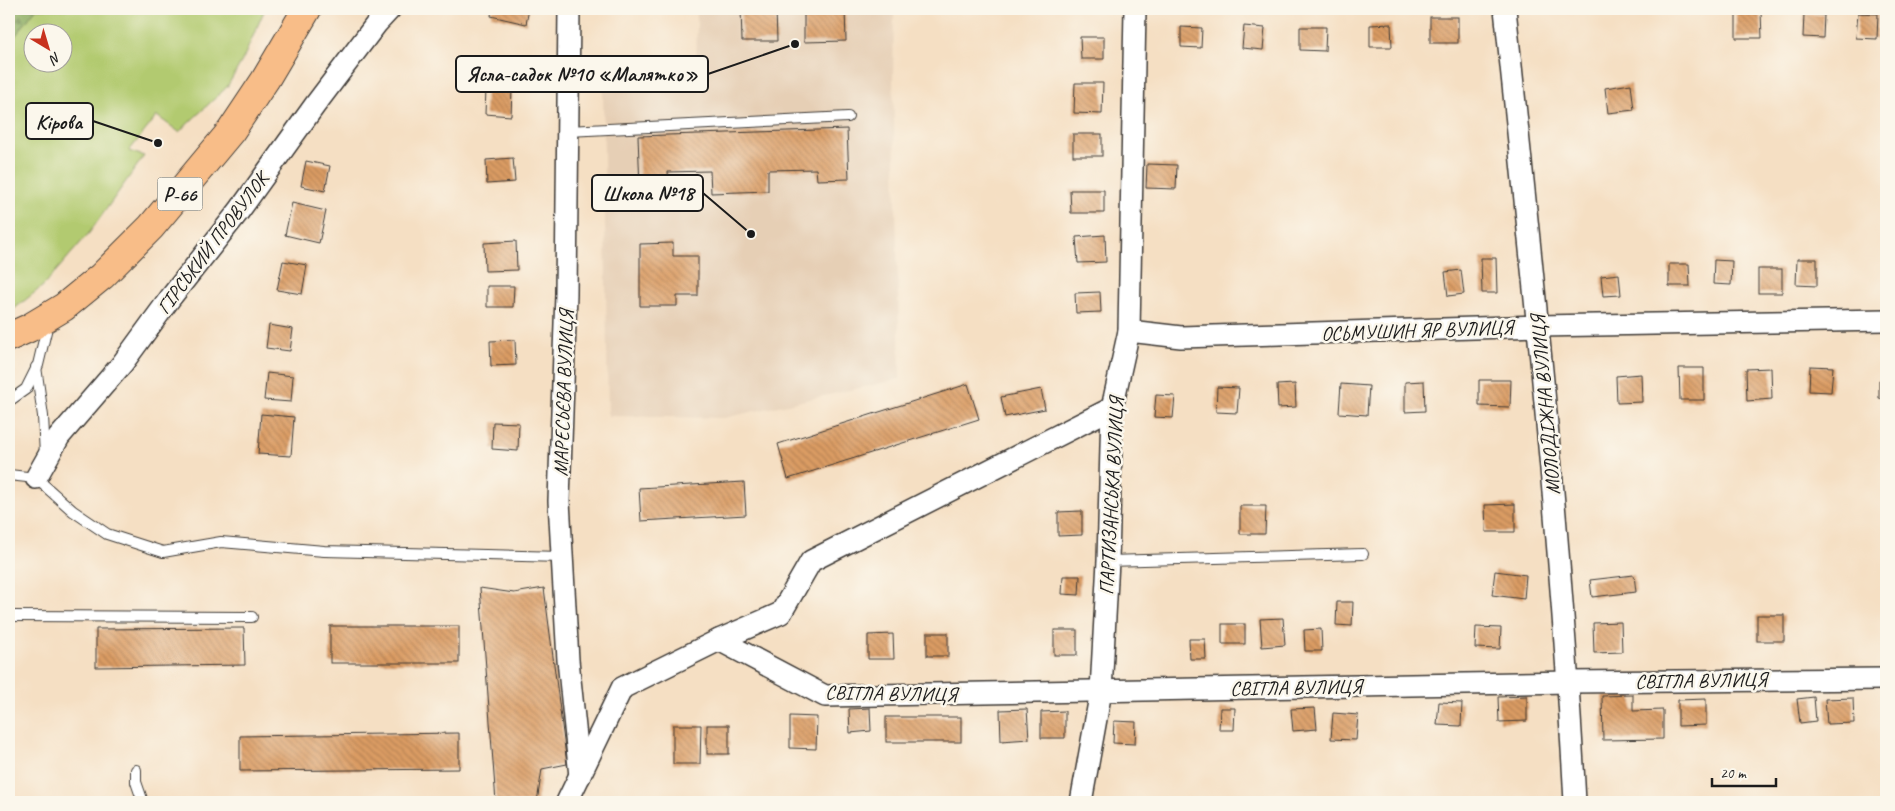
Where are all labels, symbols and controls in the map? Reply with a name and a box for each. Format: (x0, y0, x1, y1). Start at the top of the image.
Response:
north arrow (22, 22, 72, 72)
text: N (45, 48, 64, 69)
callout: Ясла-садок №10 «Малятко» (456, 56, 708, 92)
text: Ясла-садок №10 «Малятко» (466, 61, 698, 87)
callout: Кірова (26, 103, 93, 139)
text: Кірова (36, 109, 84, 135)
street label: ГІРСЬКИЙ ПРОВУЛОК (151, 165, 276, 319)
callout: Школа №18 (592, 175, 703, 211)
road number: Р-66 (158, 178, 202, 210)
text: Школа №18 (602, 180, 696, 206)
street label: МАРЕСЬЄВА ВУЛИЦЯ (548, 306, 579, 477)
street label: МОЛОДІЖНА ВУЛИЦЯ (1525, 311, 1566, 496)
street label: ОСЬМУШИН ЯР ВУЛИЦЯ (1321, 315, 1516, 346)
street label: ПАРТИЗАНСЬКА ВУЛИЦЯ (1094, 394, 1129, 595)
street label: СВІТЛА ВУЛИЦЯ (1635, 667, 1770, 694)
street label: СВІТЛА ВУЛИЦЯ (1230, 674, 1365, 701)
street label: СВІТЛА ВУЛИЦЯ (825, 680, 960, 707)
scale bar (1712, 756, 1776, 788)
text: 20 m (1720, 764, 1747, 783)

